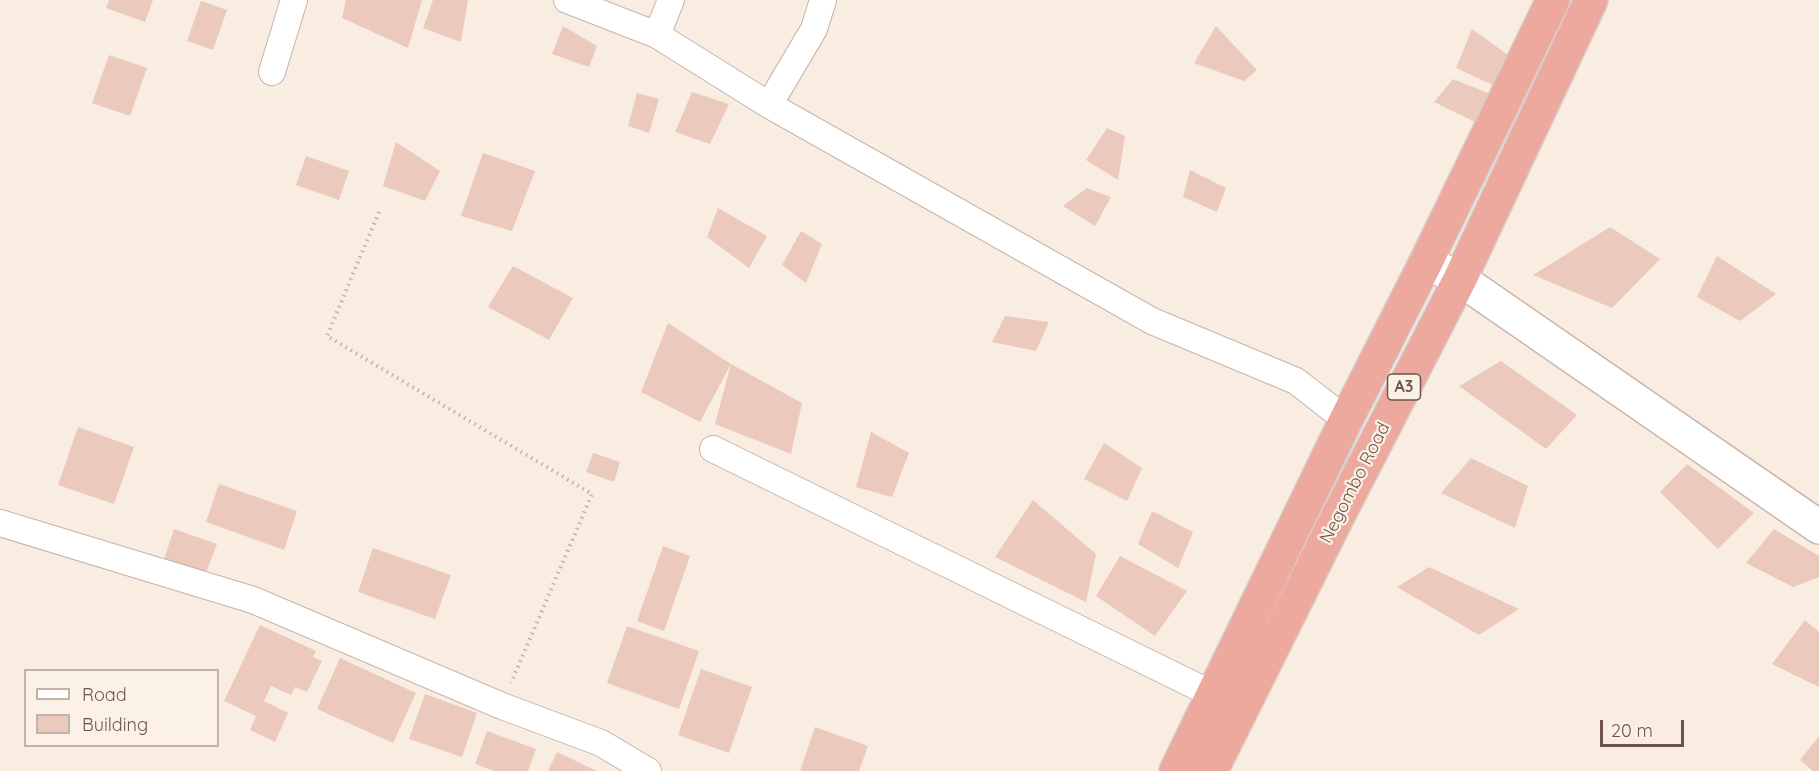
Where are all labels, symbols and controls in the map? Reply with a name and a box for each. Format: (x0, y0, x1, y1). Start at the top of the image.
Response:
road number: A3 (1388, 374, 1420, 400)
street label: Negombo Road (1315, 419, 1395, 547)
legend (24, 669, 219, 747)
text: Road (82, 683, 127, 706)
scale bar (1603, 708, 1687, 746)
text: Building (82, 713, 148, 736)
text: 20 m (1611, 719, 1653, 742)

